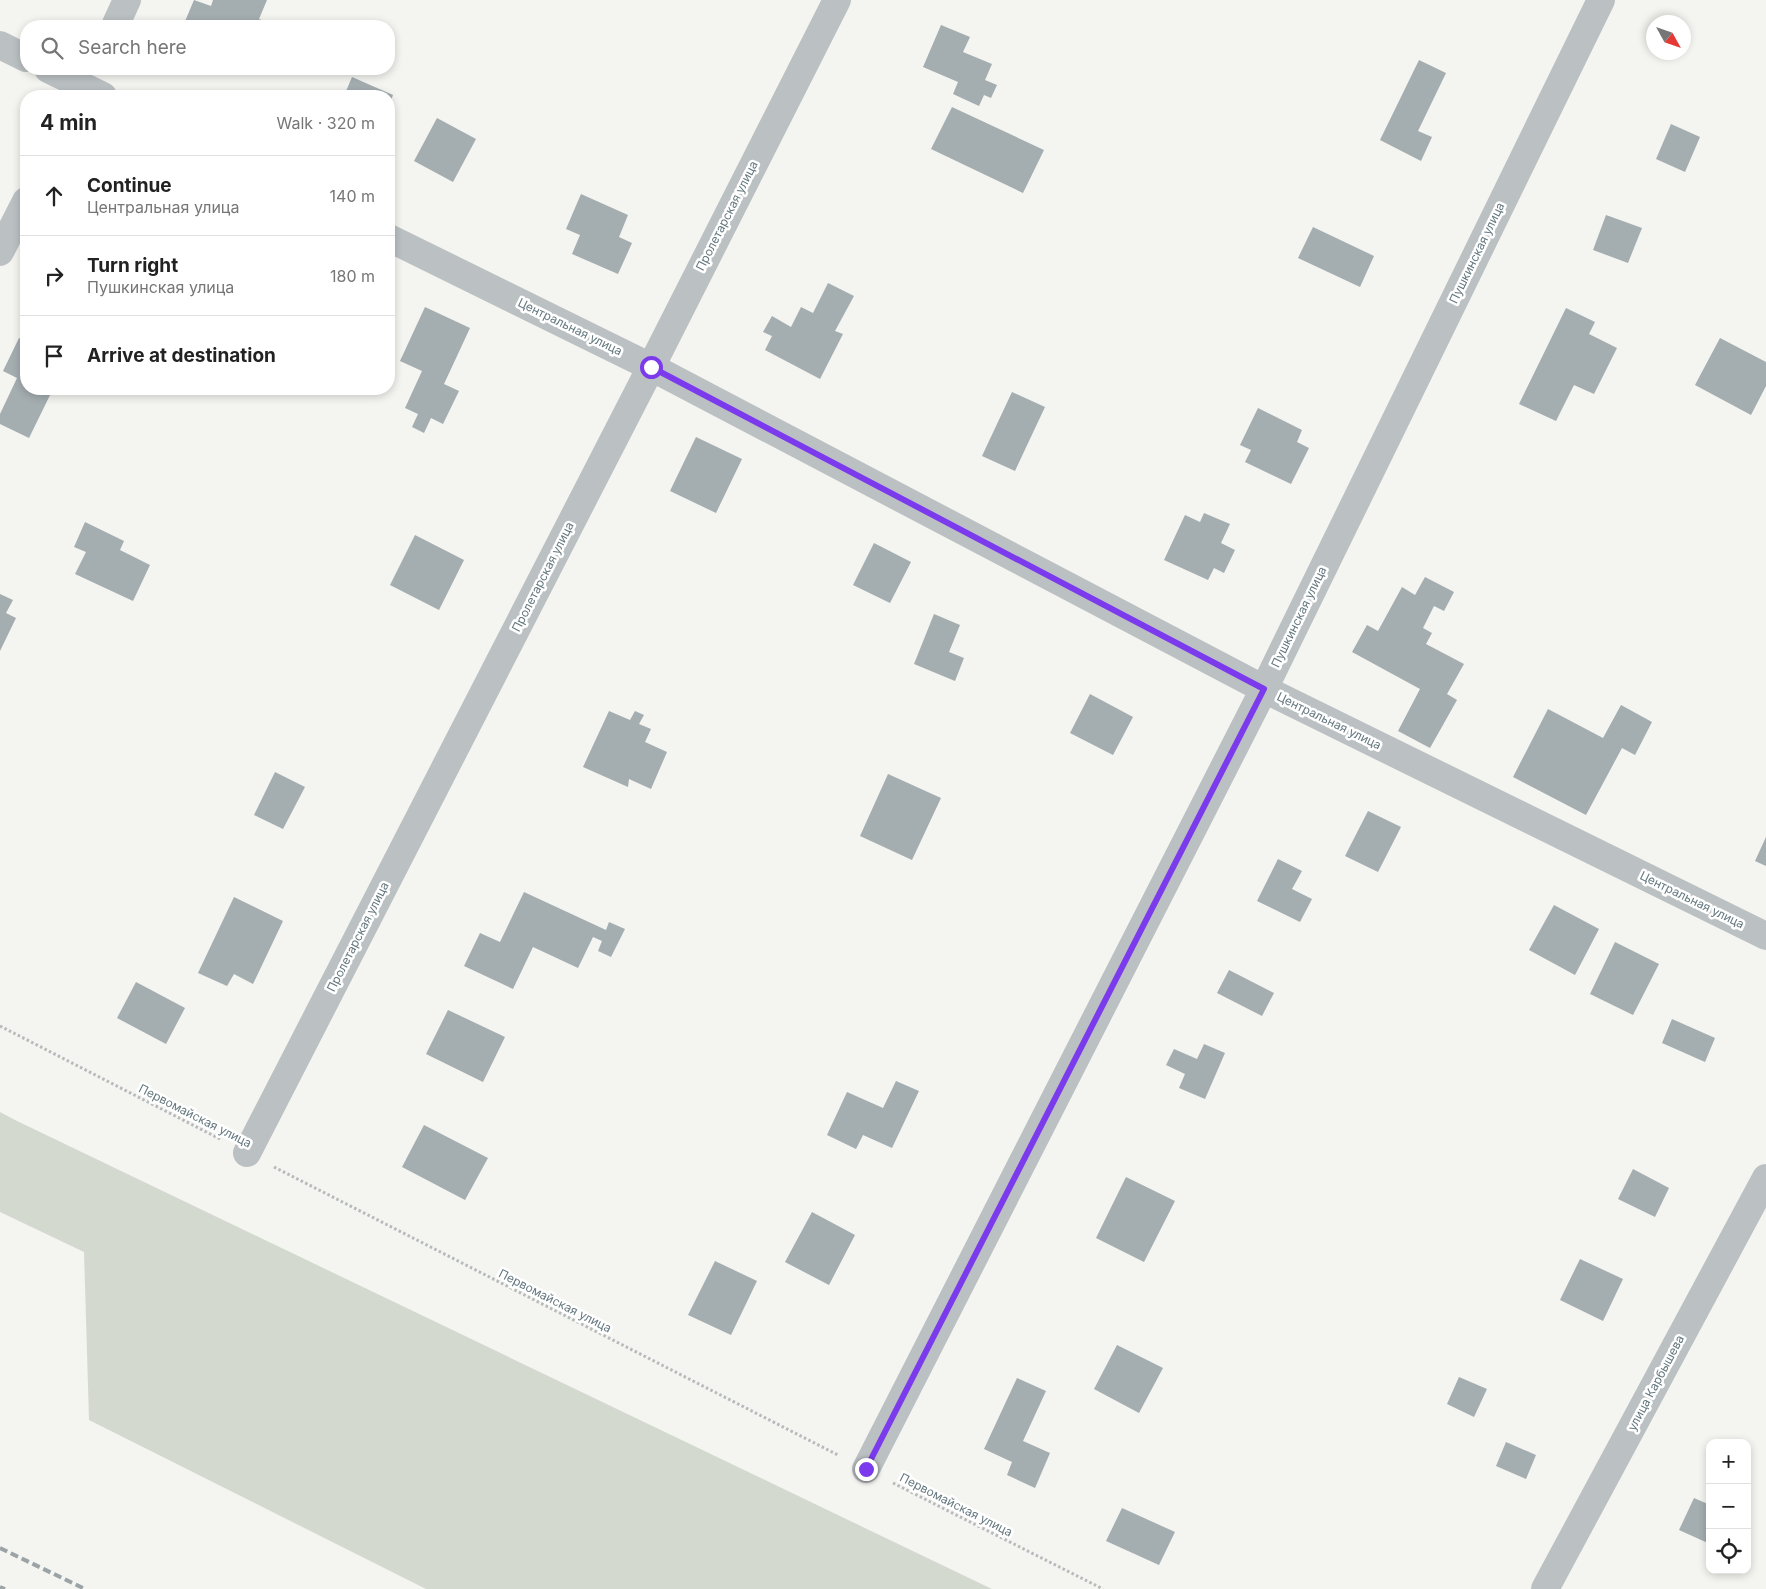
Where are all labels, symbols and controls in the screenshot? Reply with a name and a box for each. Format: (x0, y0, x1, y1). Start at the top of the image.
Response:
north arrow (1646, 15, 1691, 60)
search box (20, 20, 395, 75)
icon: search (38, 34, 66, 62)
text: Search here (78, 36, 187, 59)
text: 4 min (40, 110, 97, 135)
text: Walk · 320 m (277, 113, 375, 133)
street label: Пролетарская улица (692, 158, 761, 273)
text: Continue (87, 174, 172, 197)
icon: ahead (40, 182, 68, 210)
text: 140 m (330, 186, 375, 206)
text: Центральная улица (87, 197, 239, 217)
street label: Пушкинская улица (1446, 200, 1508, 306)
text: Turn right (87, 254, 178, 277)
icon: right (40, 262, 68, 290)
text: 180 m (330, 266, 375, 286)
text: Пушкинская улица (87, 277, 234, 297)
street label: Центральная улица (516, 295, 625, 358)
icon: arrive (40, 342, 68, 370)
text: Arrive at destination (87, 344, 276, 367)
route start (640, 356, 663, 379)
street label: Пролетарская улица (508, 519, 577, 634)
street label: Пушкинская улица (1268, 564, 1330, 670)
street label: Центральная улица (1275, 689, 1384, 752)
street label: Центральная улица (1638, 868, 1747, 931)
street label: Пролетарская улица (323, 879, 392, 994)
street label: Первомайская улица (136, 1081, 254, 1151)
street label: Первомайская улица (496, 1266, 614, 1336)
street label: улица Карбышева (1624, 1332, 1687, 1433)
map controls (1706, 1439, 1751, 1574)
button: + (1706, 1439, 1751, 1484)
route end (855, 1458, 878, 1481)
street label: Первомайская улица (897, 1470, 1015, 1540)
button: − (1706, 1484, 1751, 1529)
button: locate (1706, 1529, 1751, 1574)

